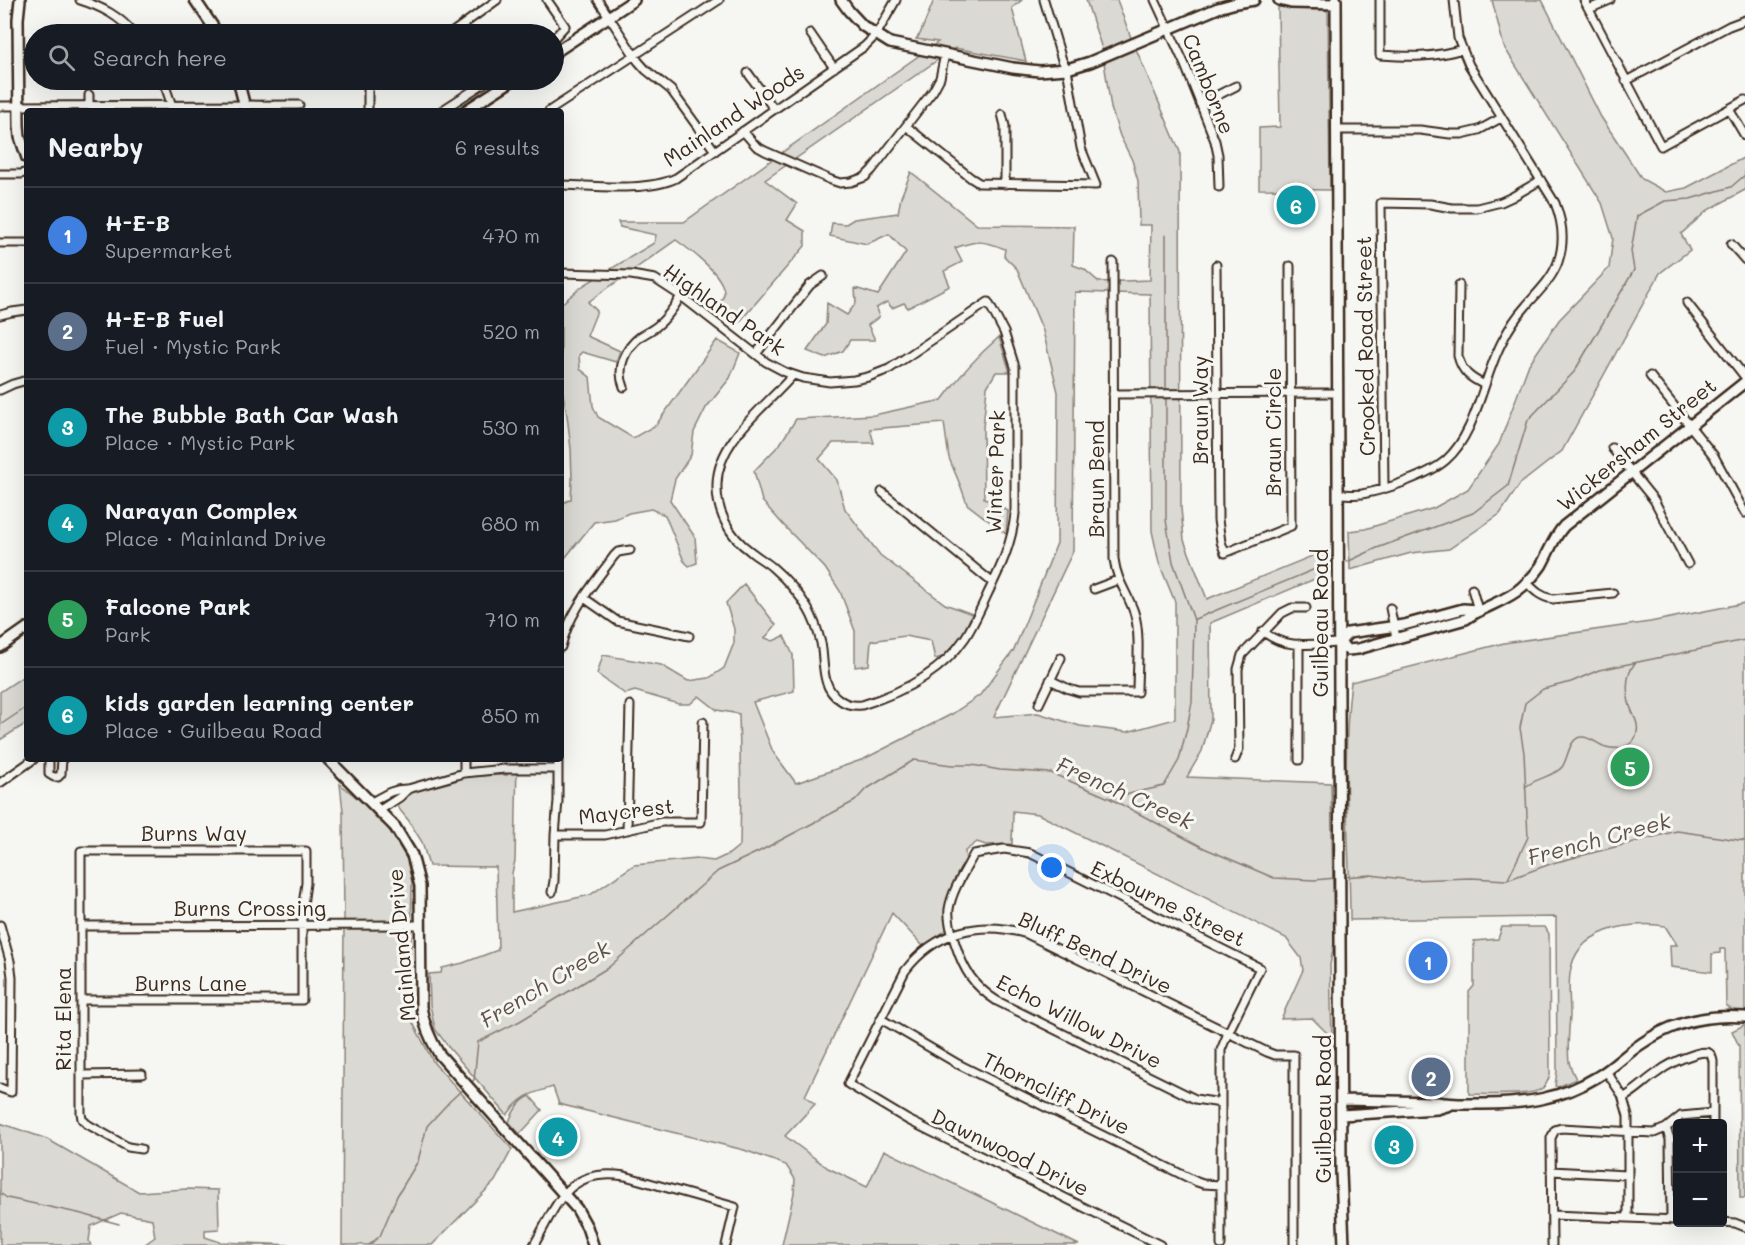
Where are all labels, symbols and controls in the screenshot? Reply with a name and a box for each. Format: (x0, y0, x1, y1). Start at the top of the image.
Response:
search box (24, 24, 564, 90)
street label: Camborne (1177, 29, 1242, 138)
icon: search (45, 41, 78, 74)
text: Search here (93, 43, 227, 72)
street label: Mainland Woods (657, 57, 809, 172)
text: Nearby (48, 130, 143, 164)
text: 6 results (455, 134, 540, 160)
pin: 6 (1276, 182, 1316, 228)
text: H-E-B (105, 208, 170, 237)
text: 1 (63, 222, 72, 248)
text: 470 m (482, 222, 540, 248)
street label: Crooked Road Street (1349, 236, 1380, 456)
text: Supermarket (105, 237, 232, 263)
street label: Highland Park (659, 257, 791, 361)
text: H-E-B Fuel (105, 304, 224, 333)
text: 2 (62, 318, 73, 344)
text: 520 m (483, 318, 540, 344)
text: Fuel · Mystic Park (105, 333, 281, 359)
street label: Braun Way (1186, 356, 1213, 465)
street label: Braun Circle (1259, 367, 1286, 497)
street label: Wickersham Street (1551, 371, 1721, 516)
text: The Bubble Bath Car Wash (105, 400, 398, 429)
street label: Winter Park (979, 410, 1010, 534)
text: 3 (62, 414, 74, 440)
text: 530 m (482, 414, 540, 440)
street label: Braun Bend (1082, 420, 1109, 538)
text: Place · Mystic Park (105, 429, 295, 455)
text: Narayan Complex (105, 496, 298, 525)
text: 4 (61, 510, 74, 536)
text: 680 m (481, 510, 540, 536)
text: Place · Mainland Drive (105, 525, 326, 551)
street label: Guilbeau Road (1306, 549, 1333, 697)
text: Falcone Park (105, 592, 251, 621)
text: 5 (62, 606, 73, 632)
text: 710 m (485, 606, 540, 632)
text: Park (105, 621, 150, 647)
text: kids garden learning center (105, 688, 414, 717)
text: 6 (61, 702, 74, 728)
text: 850 m (482, 702, 540, 728)
text: Place · Guilbeau Road (105, 717, 322, 743)
pin: 5 (1610, 744, 1650, 789)
water label: French Creek (1052, 749, 1200, 836)
street label: Maycrest (576, 791, 675, 830)
water label: French Creek (1524, 805, 1675, 872)
street label: Burns Way (141, 819, 247, 846)
your location (1037, 853, 1066, 882)
street label: Exbourne Street (1087, 854, 1250, 952)
street label: Mainland Drive (380, 868, 421, 1023)
street label: Burns Crossing (174, 894, 326, 921)
street label: Bluff Bend Drive (1015, 904, 1177, 999)
water label: French Creek (474, 933, 616, 1034)
pin: 1 (1408, 938, 1448, 984)
street label: Rita Elena (49, 967, 76, 1071)
street label: Echo Willow Drive (993, 967, 1167, 1074)
street label: Burns Lane (135, 969, 247, 996)
street label: Guilbeau Road (1309, 1035, 1336, 1183)
street label: Thorncliff Drive (978, 1045, 1135, 1140)
pin: 2 (1412, 1054, 1450, 1100)
street label: Dawnwood Drive (927, 1102, 1094, 1202)
pin: 4 (538, 1114, 578, 1160)
map controls (1673, 1119, 1727, 1227)
button: + (1673, 1119, 1727, 1173)
pin: 3 (1374, 1122, 1414, 1168)
button: − (1673, 1173, 1727, 1227)

